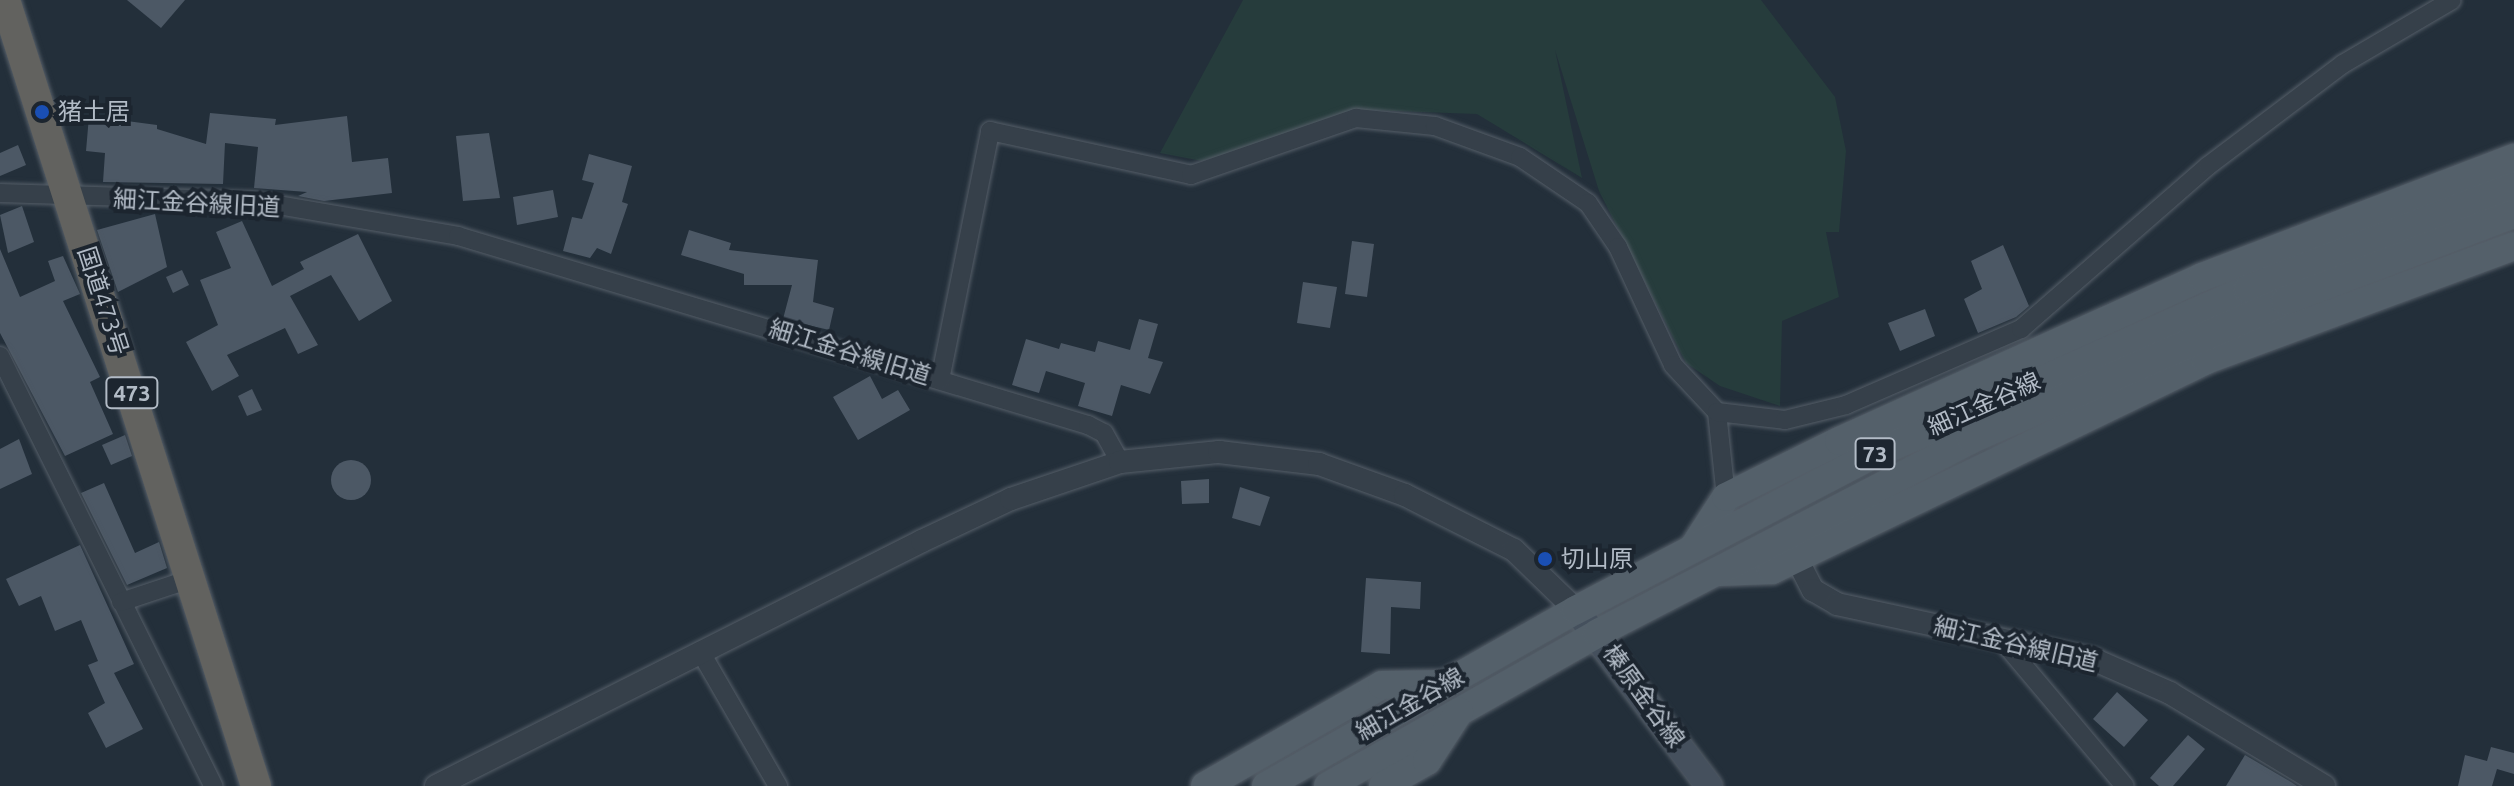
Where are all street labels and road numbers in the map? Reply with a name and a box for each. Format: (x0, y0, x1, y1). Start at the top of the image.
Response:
street label: 細江金谷線旧道 (112, 184, 282, 222)
street label: 国道473号 (72, 243, 134, 359)
street label: 細江金谷線旧道 (765, 314, 935, 390)
street label: 細江金谷線 (1923, 366, 2045, 442)
road number: 473 (104, 375, 160, 411)
road number: 73 (1853, 436, 1897, 472)
street label: 細江金谷線旧道 (1931, 611, 2101, 677)
street label: 榛原金谷線 (1597, 639, 1691, 753)
street label: 細江金谷線 (1351, 662, 1469, 746)

